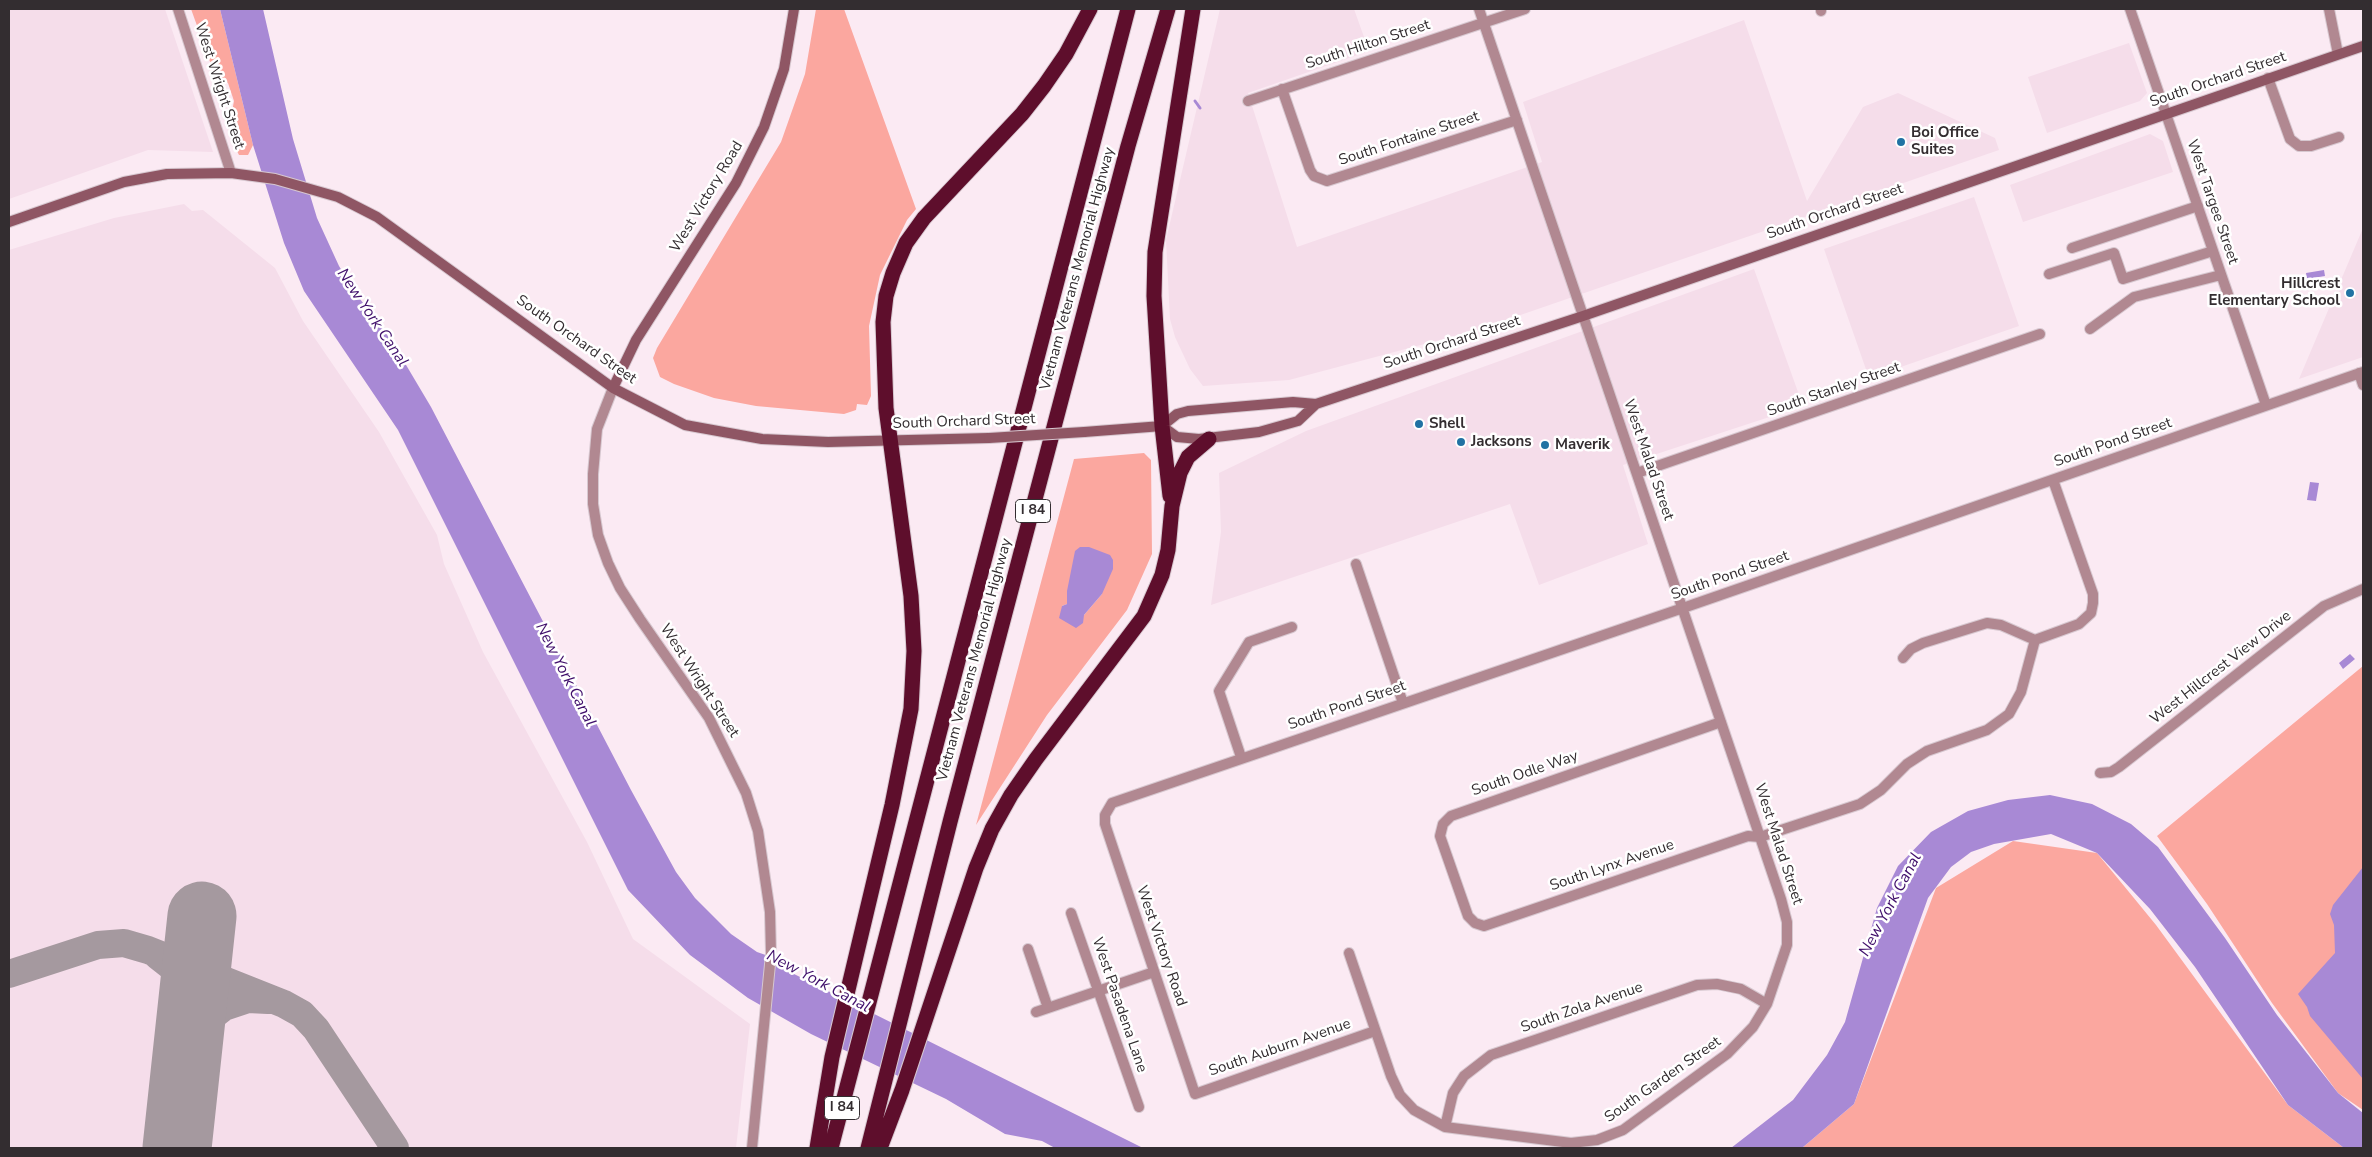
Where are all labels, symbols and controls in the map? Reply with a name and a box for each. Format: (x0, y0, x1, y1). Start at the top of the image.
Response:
street label: South Hilton Street (1304, 16, 1432, 74)
street label: West Wright Street (190, 21, 248, 151)
street label: South Orchard Street (2148, 48, 2288, 112)
street label: South Fontaine Street (1337, 108, 1481, 170)
place label: Boi Office Suites (1911, 124, 1979, 159)
marker: Boi Office Suites (1895, 136, 1907, 148)
street label: West Targee Street (2182, 137, 2242, 267)
street label: West Victory Road (667, 138, 747, 256)
street label: Vietnam Veterans Memorial Highway (1037, 146, 1119, 392)
street label: South Orchard Street (1765, 180, 1905, 244)
water label: New York Canal (332, 265, 412, 371)
place label: Hillcrest Elementary School (2209, 275, 2340, 310)
marker: Hillcrest Elementary School (2344, 287, 2356, 299)
street label: South Orchard Street (512, 292, 640, 388)
street label: South Orchard Street (1381, 312, 1523, 374)
street label: South Stanley Street (1765, 359, 1903, 421)
street label: West Malad Street (1619, 397, 1677, 523)
street label: South Orchard Street (892, 411, 1036, 433)
street label: South Pond Street (2052, 414, 2174, 472)
place label: Shell (1429, 415, 1465, 433)
marker: Shell (1413, 418, 1425, 430)
place label: Jacksons (1471, 433, 1532, 451)
marker: Jacksons (1455, 436, 1467, 448)
place label: Maverik (1555, 436, 1610, 454)
marker: Maverik (1539, 439, 1551, 451)
road number: I 84 (1016, 500, 1050, 522)
street label: Vietnam Veterans Memorial Highway (934, 537, 1016, 783)
street label: South Pond Street (1669, 547, 1791, 605)
street label: West Hillcrest View Drive (2147, 607, 2295, 729)
water label: New York Canal (531, 620, 599, 730)
street label: West Wright Street (656, 621, 742, 741)
street label: South Pond Street (1286, 677, 1408, 735)
street label: South Odle Way (1469, 747, 1581, 801)
street label: West Malad Street (1750, 781, 1806, 907)
street label: South Lynx Avenue (1548, 836, 1676, 896)
water label: New York Canal (1856, 850, 1926, 960)
street label: West Victory Road (1132, 883, 1190, 1009)
street label: West Pasadena Lane (1087, 935, 1151, 1075)
water label: New York Canal (763, 947, 873, 1017)
street label: South Zola Avenue (1519, 979, 1645, 1037)
street label: South Auburn Avenue (1207, 1015, 1353, 1081)
street label: South Garden Street (1601, 1033, 1725, 1127)
road number: I 84 (824, 1096, 860, 1120)

